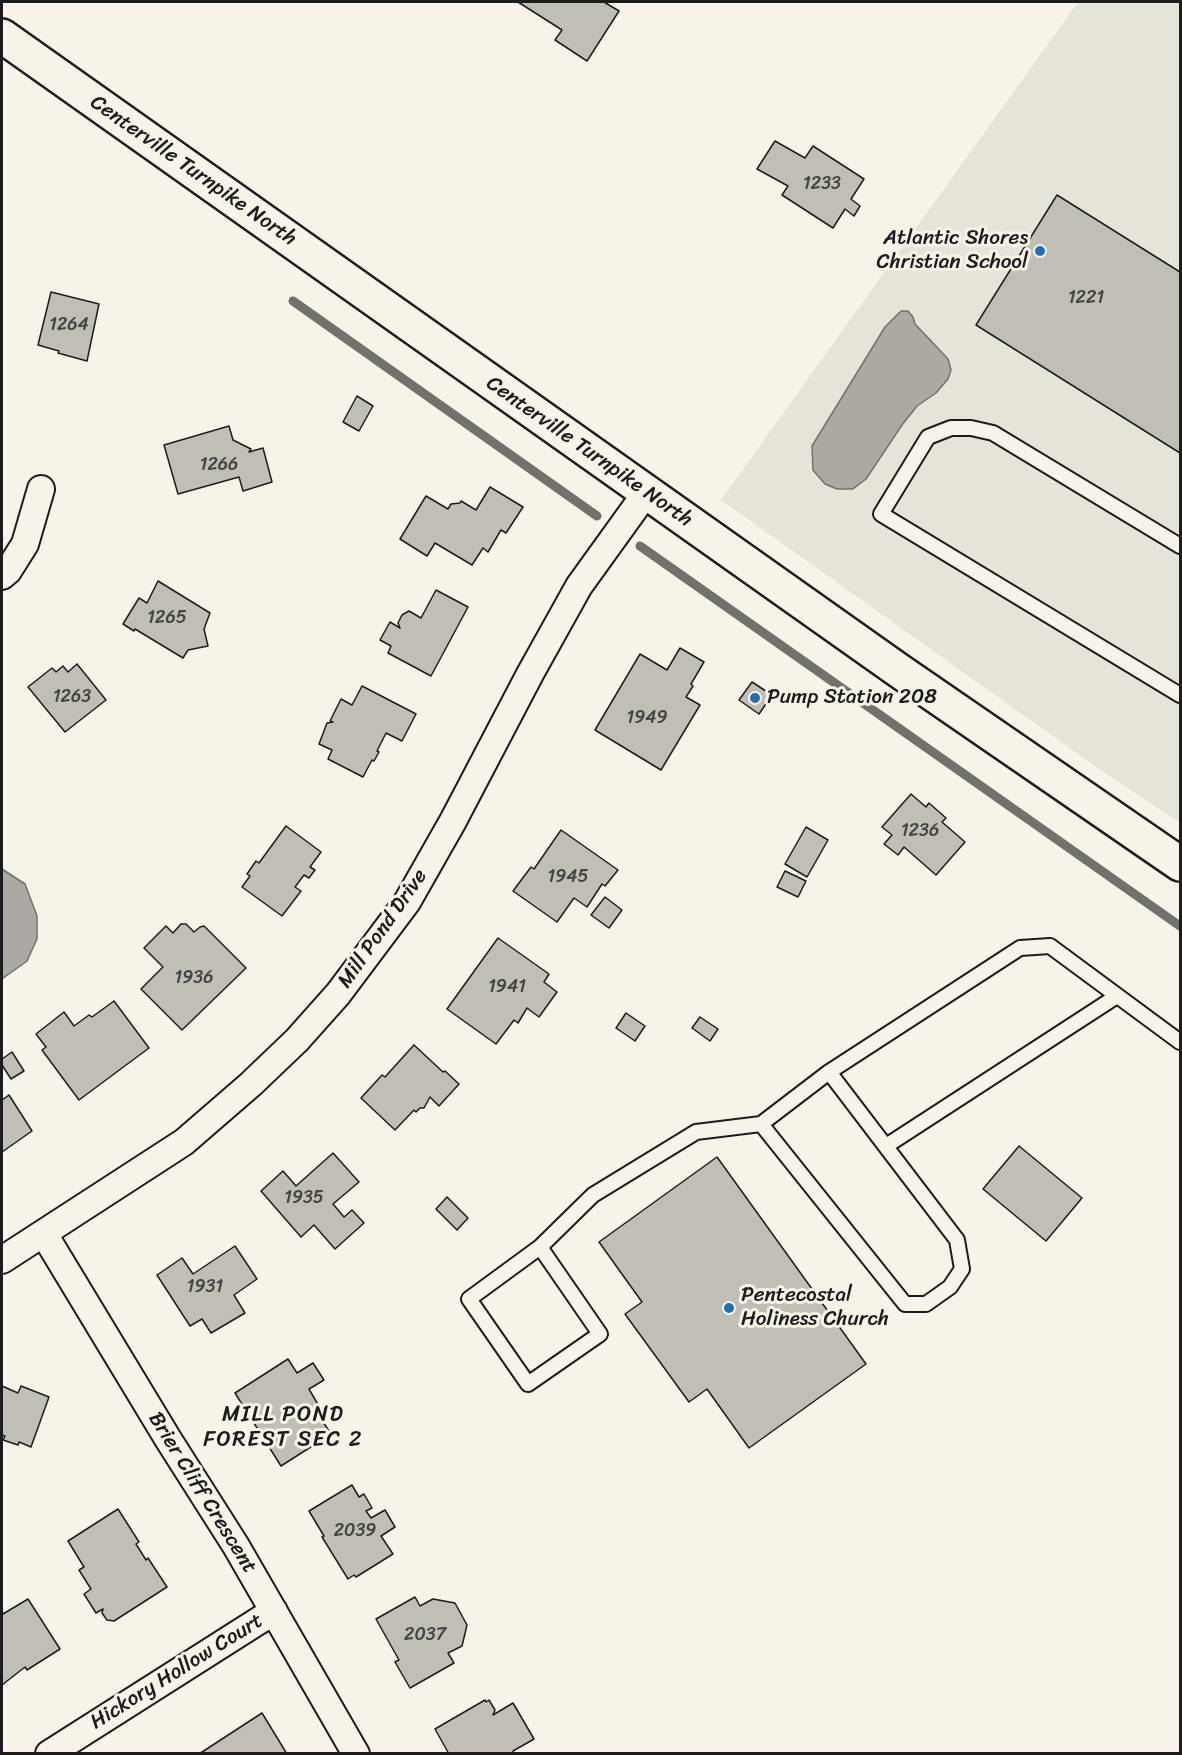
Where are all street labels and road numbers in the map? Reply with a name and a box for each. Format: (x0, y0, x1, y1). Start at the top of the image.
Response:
street label: Centerville Turnpike North (85, 90, 301, 252)
street label: Centerville Turnpike North (481, 371, 697, 533)
street label: Mill Pond Drive (333, 865, 433, 993)
street label: Brier Cliff Crescent (142, 1408, 262, 1578)
street label: Hickory Hollow Court (86, 1609, 268, 1735)

